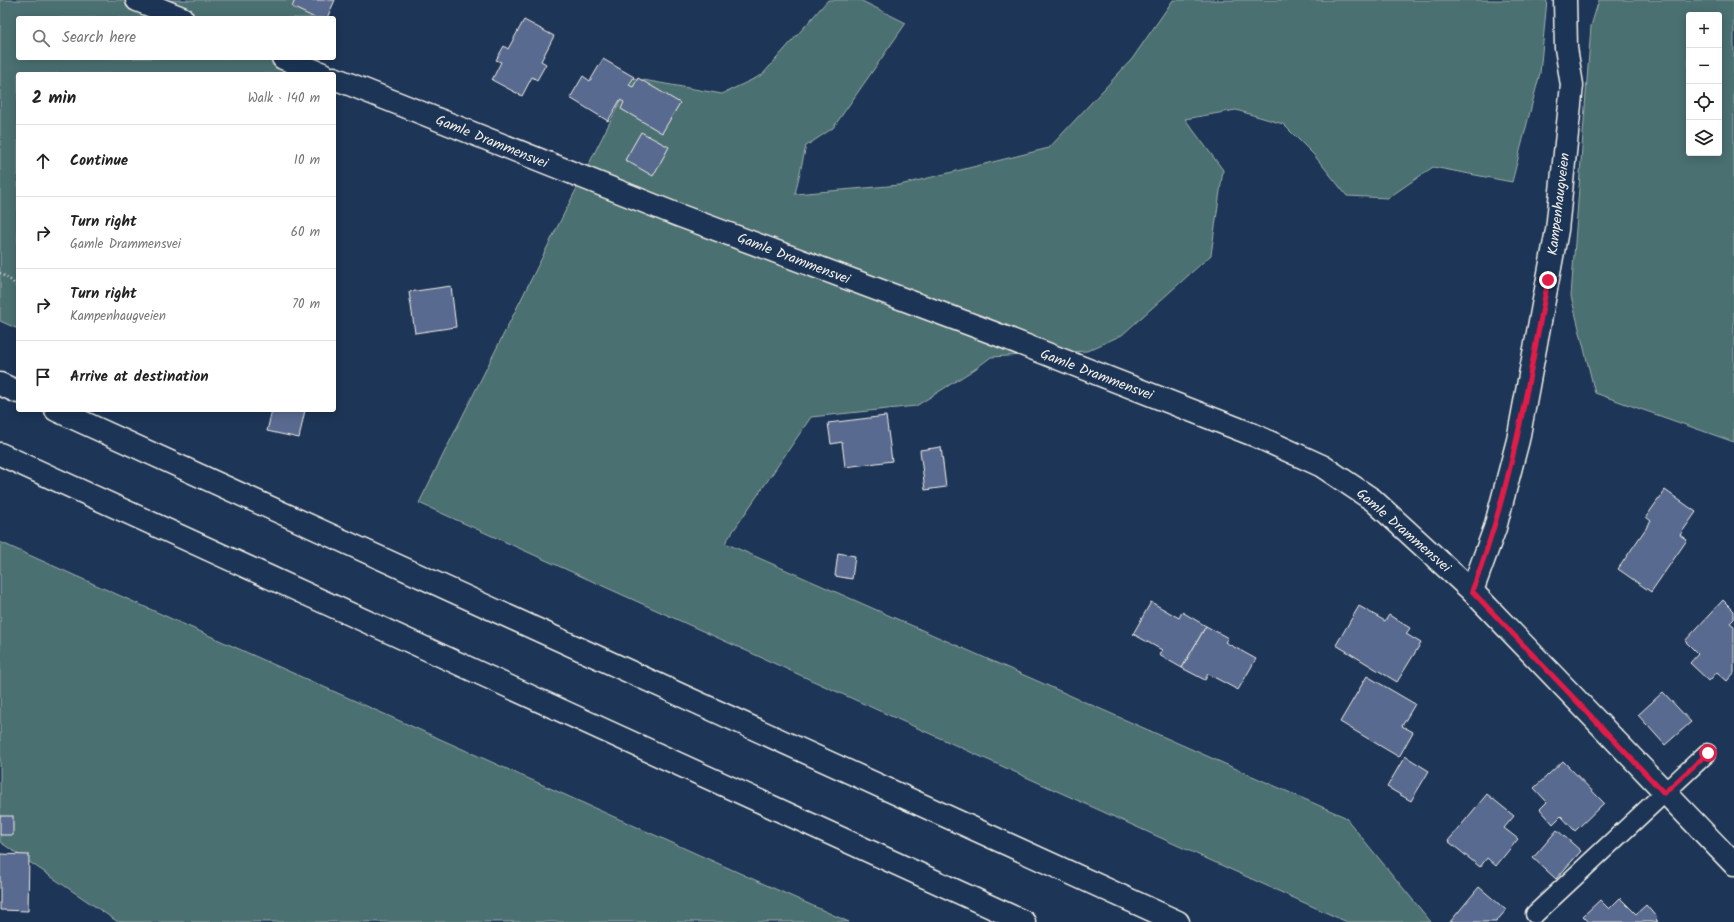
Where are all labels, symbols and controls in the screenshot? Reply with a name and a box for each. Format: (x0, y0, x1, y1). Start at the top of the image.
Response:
map controls (1686, 12, 1722, 156)
button: + (1686, 12, 1722, 48)
search box (16, 16, 336, 60)
text: Search here (62, 26, 136, 50)
icon: search (30, 27, 52, 49)
button: − (1686, 48, 1722, 84)
button: locate (1686, 84, 1722, 120)
text: 2 min (32, 85, 76, 112)
text: Walk · 140 m (248, 88, 320, 109)
street label: Gamle Drammensvei (432, 109, 552, 175)
button: layers (1686, 120, 1722, 156)
text: Continue (70, 149, 128, 173)
icon: ahead (32, 150, 54, 172)
text: 10 m (294, 150, 320, 171)
street label: Kampenhaugveien (1542, 152, 1576, 257)
text: Turn right (70, 210, 137, 234)
icon: right (32, 222, 54, 244)
text: 60 m (291, 222, 320, 243)
street label: Gamle Drammensvei (734, 227, 854, 291)
text: Gamle Drammensvei (70, 234, 181, 255)
route end (1539, 271, 1557, 289)
text: Turn right (70, 282, 137, 306)
icon: right (32, 294, 54, 316)
text: 70 m (292, 294, 320, 315)
text: Kampenhaugveien (70, 306, 166, 327)
street label: Gamle Drammensvei (1037, 343, 1157, 407)
text: Arrive at destination (70, 365, 209, 389)
icon: arrive (32, 366, 54, 388)
street label: Gamle Drammensvei (1351, 483, 1456, 579)
route start (1699, 744, 1717, 762)

